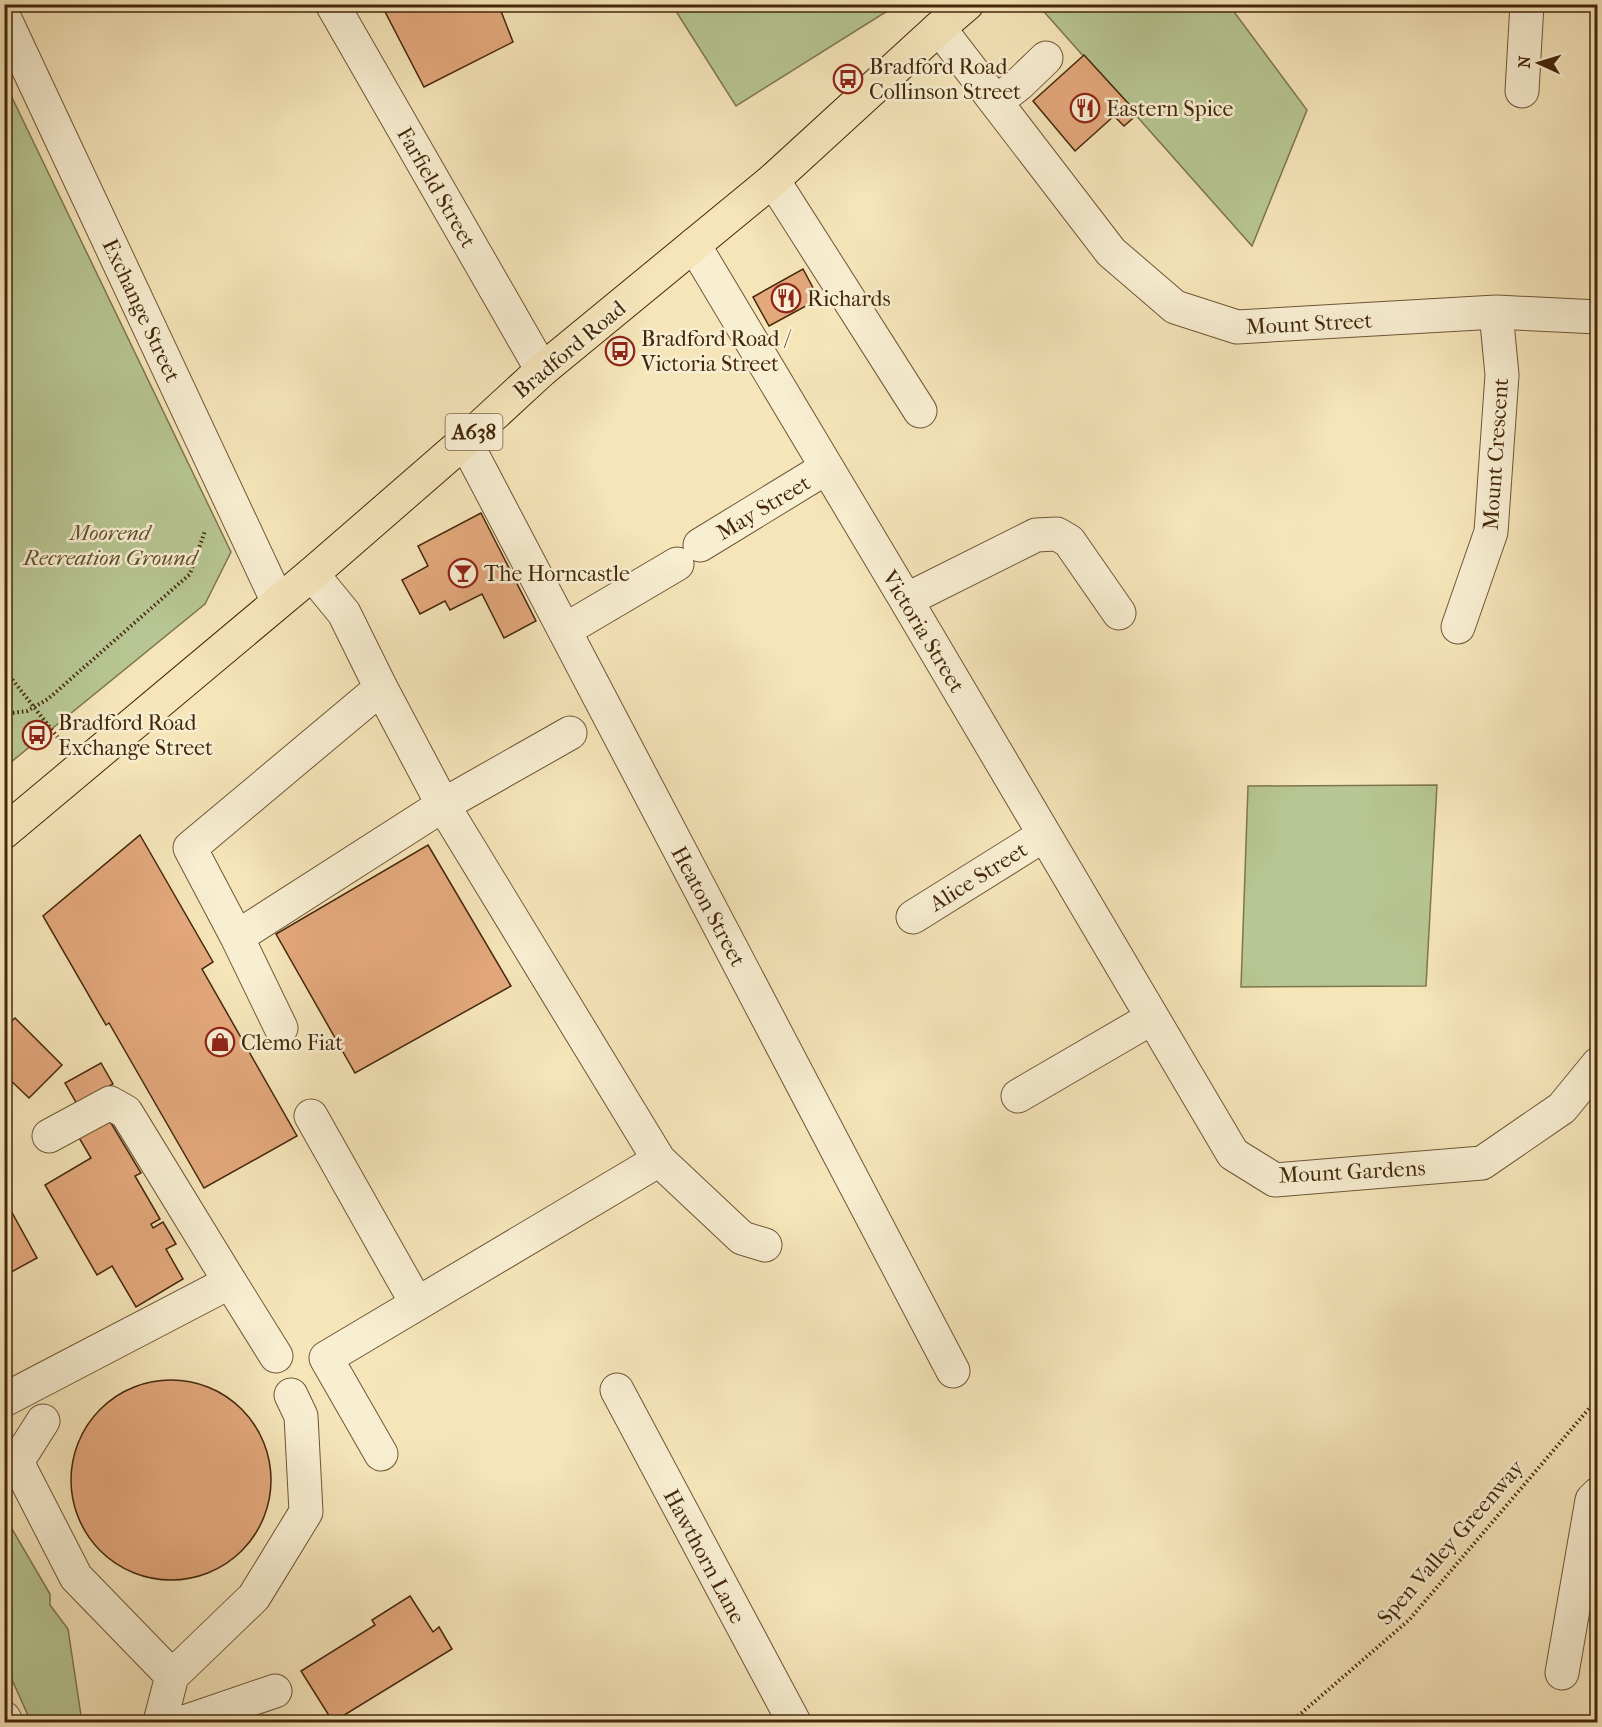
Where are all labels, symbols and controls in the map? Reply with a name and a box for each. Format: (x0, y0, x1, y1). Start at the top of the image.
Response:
north arrow (1509, 33, 1569, 93)
place label: Bradford Road Collinson Street (869, 54, 1021, 105)
text: N (1515, 54, 1534, 69)
bus stop icon: Bradford Road Collinson Street (832, 63, 864, 95)
restaurant icon: Eastern Spice (1069, 92, 1101, 124)
place label: Eastern Spice (1106, 96, 1234, 122)
street label: Farfield Street (391, 123, 481, 253)
street label: Exchange Street (97, 235, 186, 386)
restaurant icon: Richards (770, 282, 802, 314)
place label: Richards (807, 286, 891, 312)
street label: Bradford Road (508, 295, 632, 404)
street label: Mount Street (1245, 308, 1373, 340)
place label: Bradford Road / Victoria Street (640, 326, 791, 377)
bus stop icon: Bradford Road / Victoria Street (604, 335, 636, 367)
street label: Mount Crescent (1478, 377, 1514, 531)
road number: A638 (446, 414, 502, 450)
street label: May Street (712, 470, 815, 546)
park label: Moorend Recreation Ground (21, 520, 200, 571)
bar icon: The Horncastle (447, 557, 479, 589)
place label: The Horncastle (484, 561, 630, 587)
street label: Victoria Street (876, 565, 970, 697)
place label: Bradford Road Exchange Street (58, 710, 213, 761)
bus stop icon: Bradford Road Exchange Street (21, 719, 53, 751)
street label: Alice Street (924, 837, 1032, 918)
street label: Heaton Street (666, 842, 751, 971)
shop icon: Clemo Fiat (204, 1026, 236, 1058)
place label: Clemo Fiat (241, 1030, 343, 1056)
street label: Mount Gardens (1278, 1155, 1426, 1189)
street label: Spen Valley Greenway (1372, 1454, 1530, 1631)
street label: Hawthorn Lane (658, 1485, 751, 1628)

